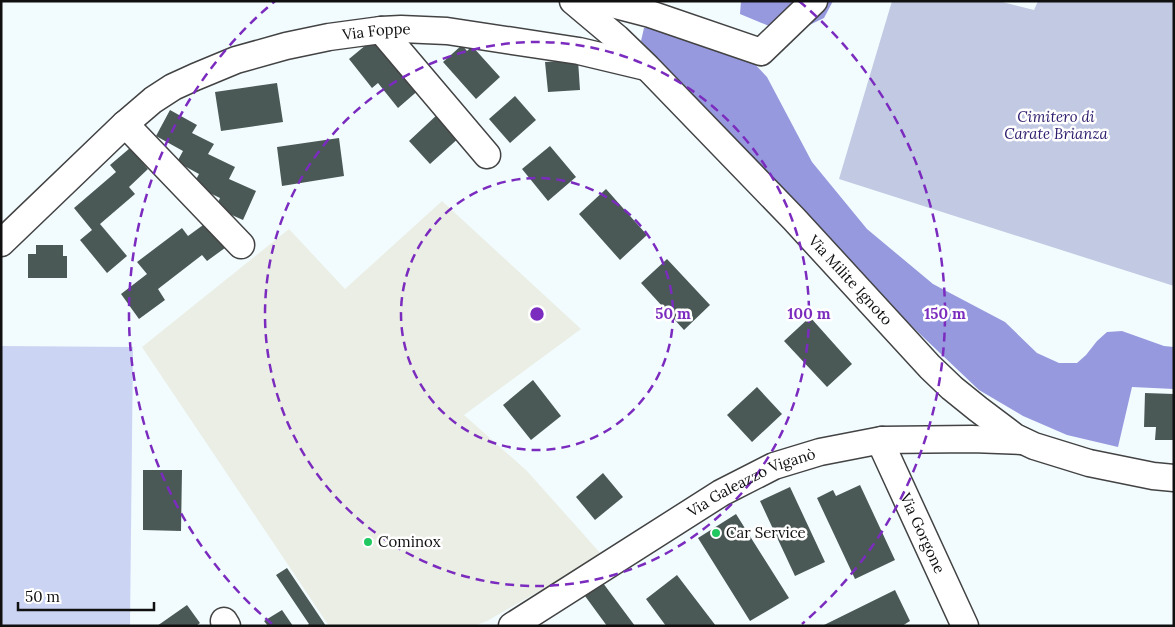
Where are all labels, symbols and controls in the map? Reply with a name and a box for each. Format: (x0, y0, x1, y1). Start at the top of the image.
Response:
street label: Via Foppe (340, 19, 411, 44)
park label: Cimitero di Carate Brianza (1004, 107, 1109, 143)
street label: Via Milite Ignoto (804, 230, 897, 329)
text: 50 m (655, 304, 691, 323)
text: 100 m (788, 304, 831, 323)
text: 150 m (924, 304, 966, 323)
centre of rings (528, 305, 546, 323)
street label: Via Galeazzo Viganò (683, 444, 818, 521)
street label: Via Gorgone (896, 489, 950, 576)
place label: Car Service (726, 523, 806, 542)
marker: Car Service (710, 527, 722, 539)
place label: Cominox (378, 532, 441, 551)
marker: Cominox (362, 536, 374, 548)
scale bar (18, 580, 154, 612)
text: 50 m (25, 587, 60, 606)

